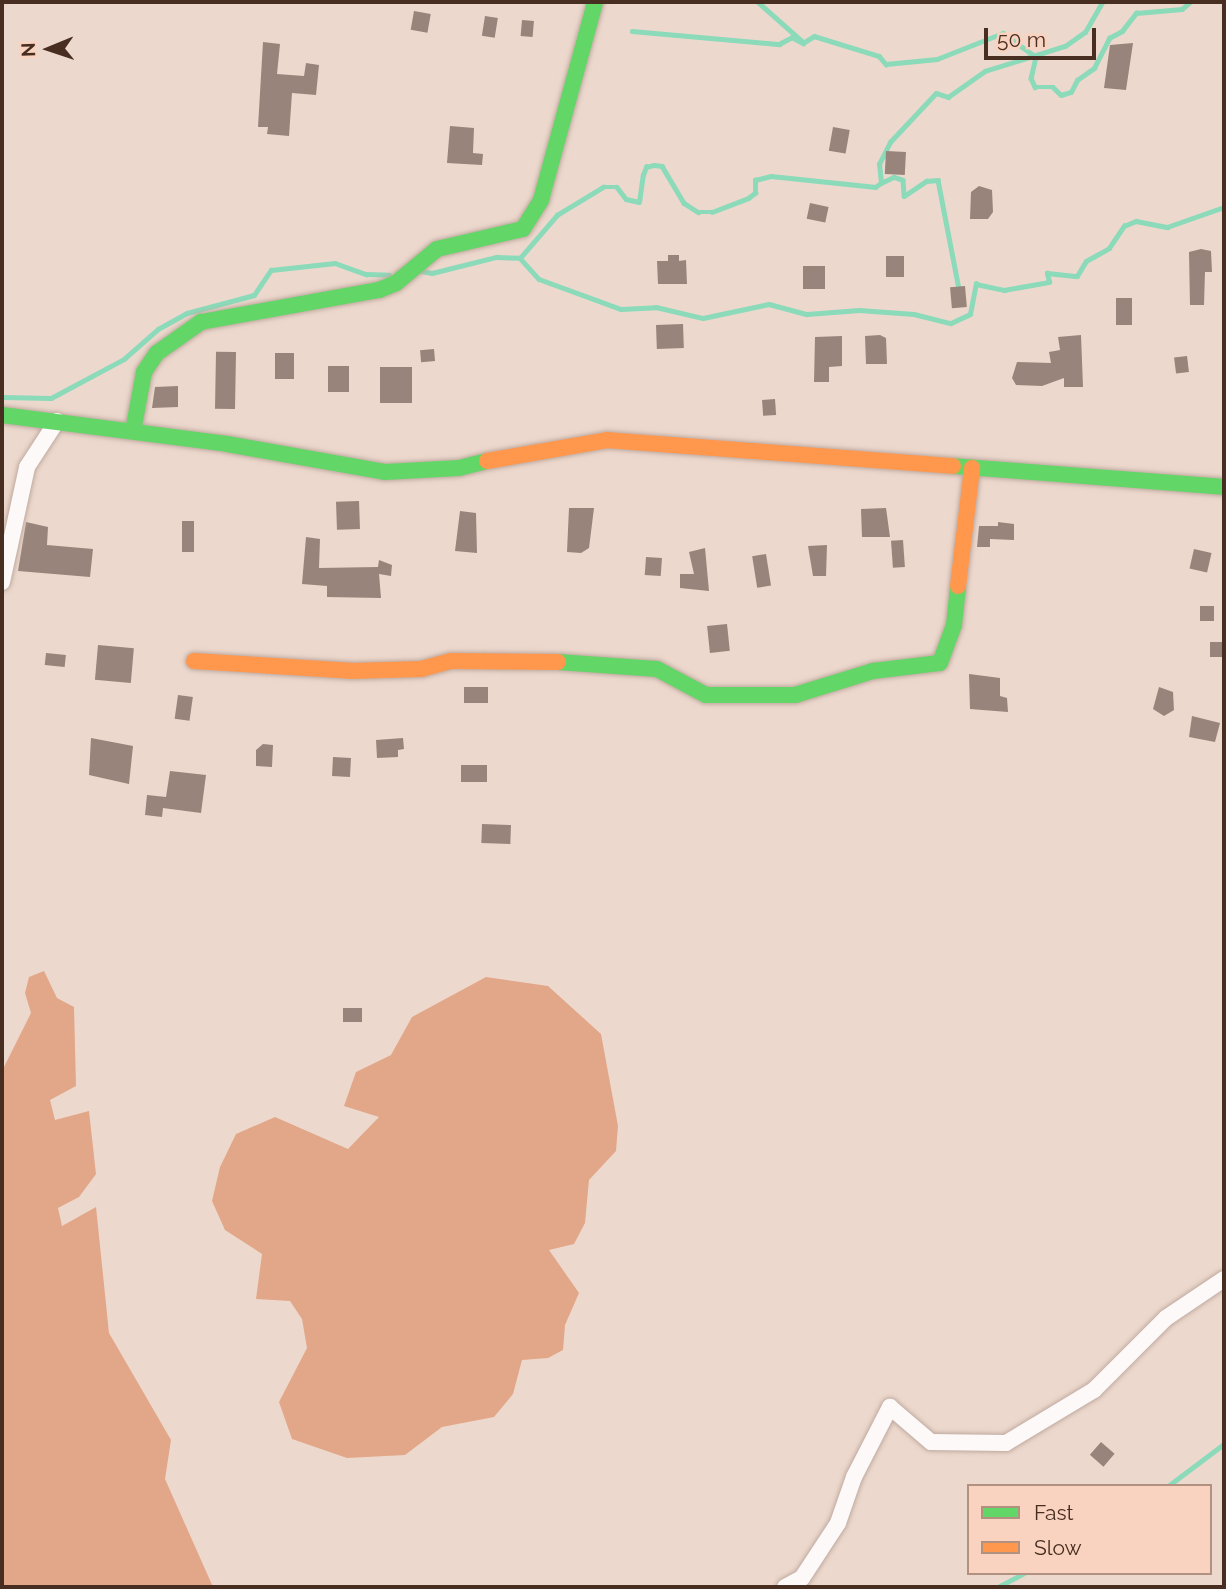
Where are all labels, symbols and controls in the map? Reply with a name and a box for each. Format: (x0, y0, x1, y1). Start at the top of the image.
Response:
north arrow (14, 14, 84, 84)
scale bar (988, 14, 1100, 58)
text: 50 m (997, 27, 1046, 52)
text: N (17, 42, 39, 57)
legend (967, 1484, 1212, 1575)
text: Fast (1034, 1500, 1074, 1525)
text: Slow (1034, 1535, 1082, 1560)

